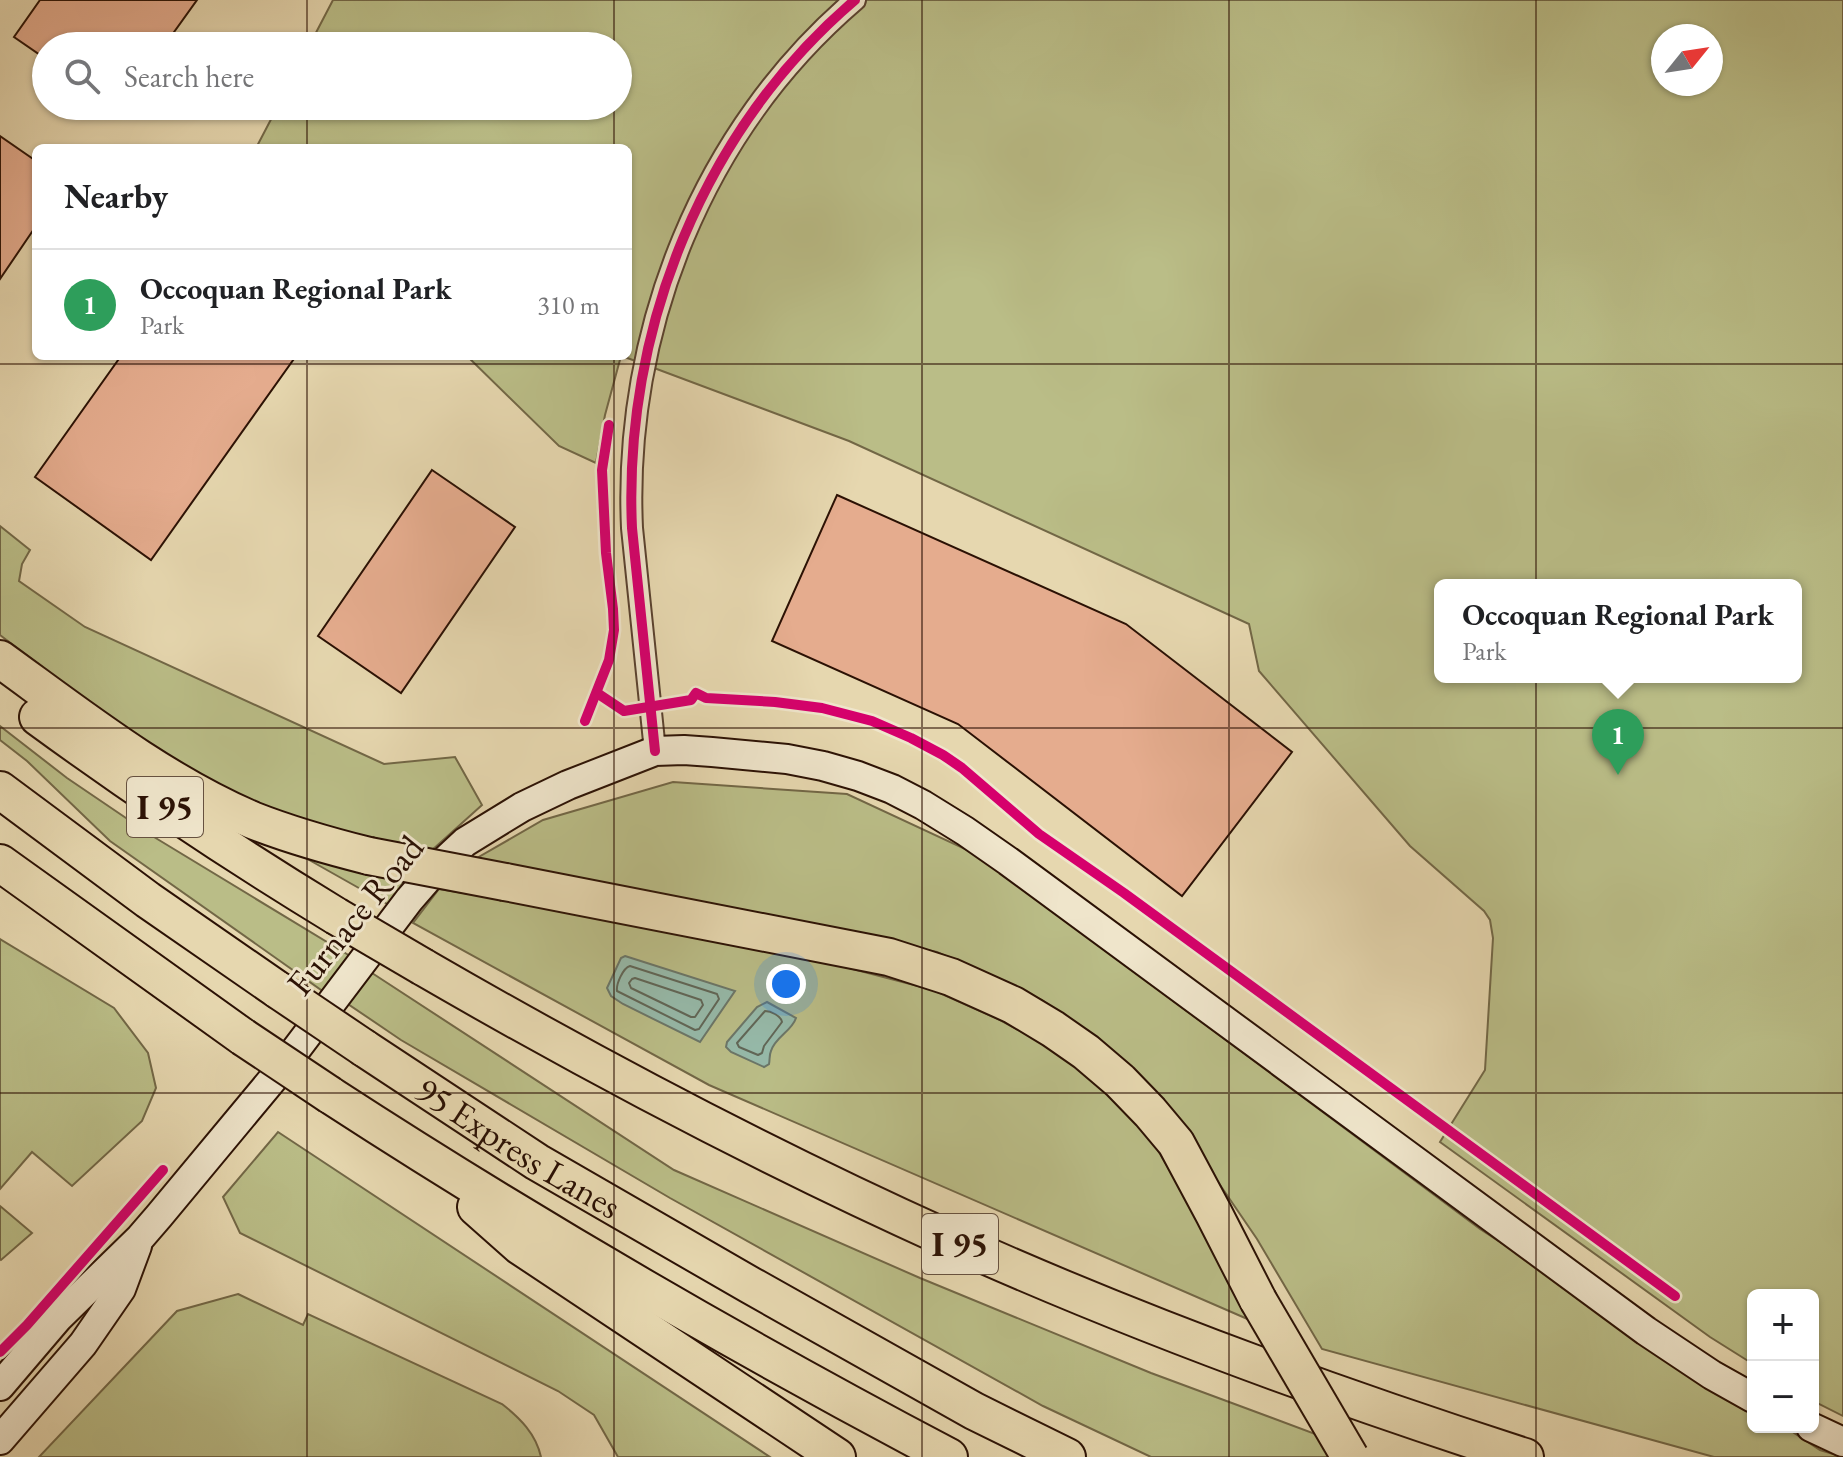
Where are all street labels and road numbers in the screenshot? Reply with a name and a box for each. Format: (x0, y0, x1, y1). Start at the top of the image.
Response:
road number: I 95 (127, 777, 203, 837)
street label: Furnace Road (276, 824, 435, 1005)
street label: 95 Express Lanes (407, 1066, 630, 1229)
road number: I 95 (922, 1214, 998, 1274)

